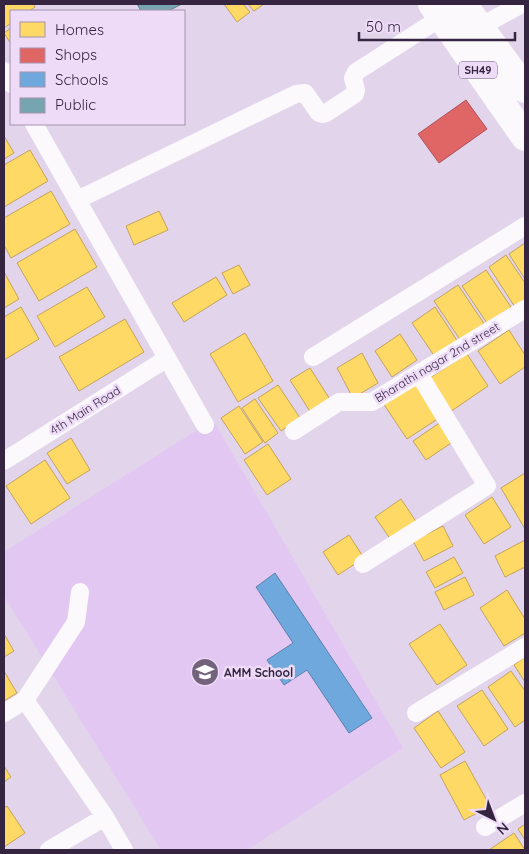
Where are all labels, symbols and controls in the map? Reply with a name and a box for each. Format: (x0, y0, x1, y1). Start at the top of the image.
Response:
legend (10, 10, 185, 125)
scale bar (359, 10, 515, 42)
text: 50 m (366, 17, 401, 36)
text: Homes (55, 20, 104, 39)
text: Shops (55, 45, 97, 64)
road number: SH49 (459, 62, 497, 78)
text: Schools (55, 70, 108, 89)
text: Public (55, 95, 96, 114)
street label: Bharathi nagar 2nd street (372, 319, 502, 405)
street label: 4th Main Road (47, 382, 123, 438)
school or university icon: AMM School (190, 657, 220, 687)
place label: AMM School (224, 665, 293, 680)
north arrow (469, 794, 519, 844)
text: N (493, 819, 513, 839)

